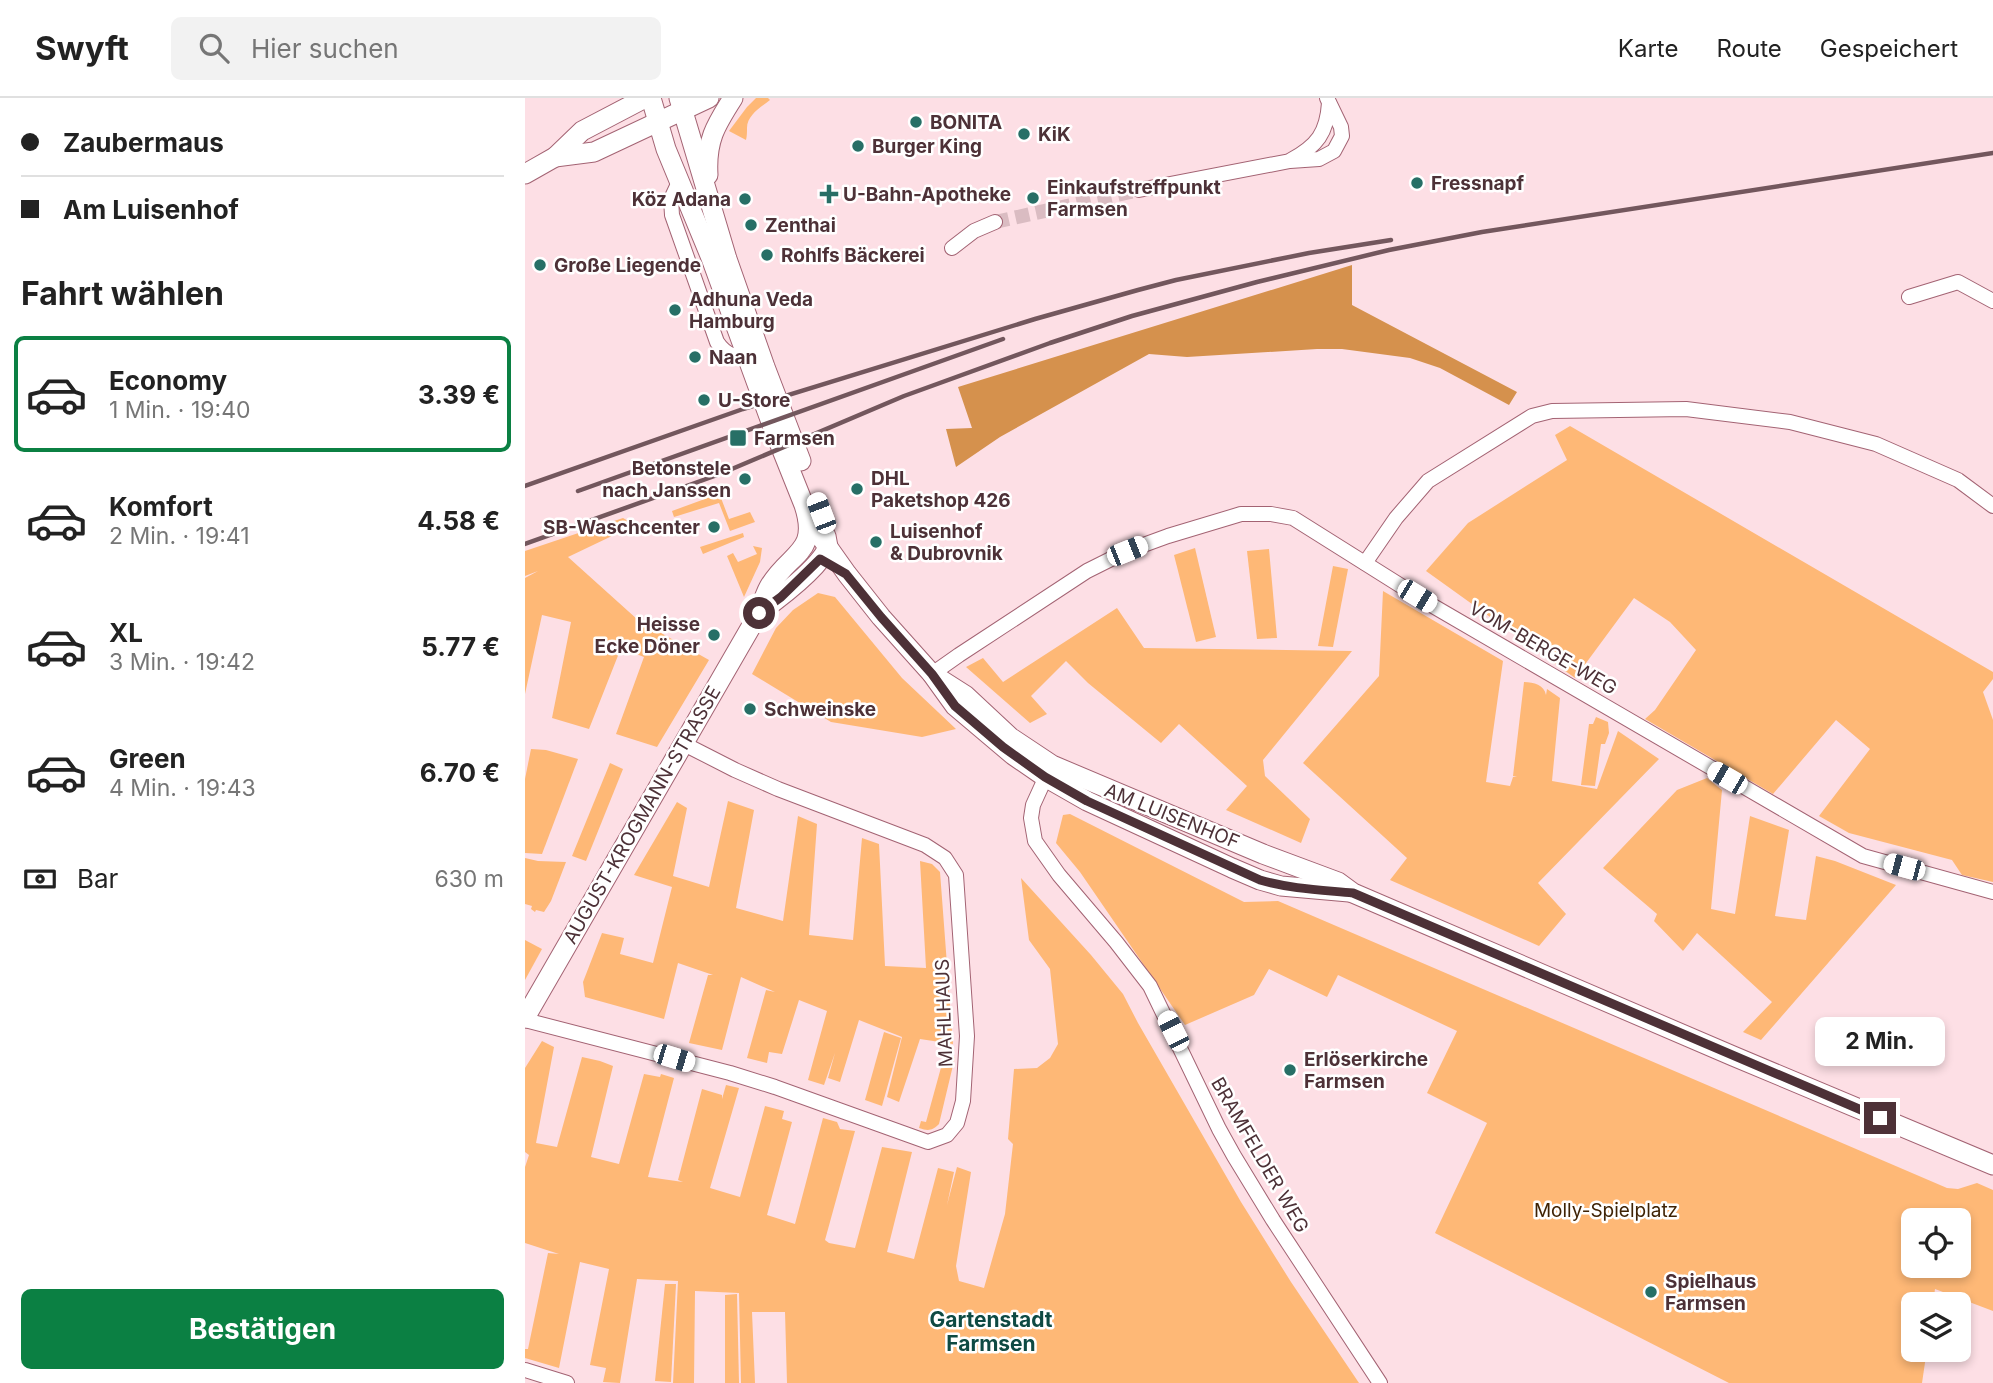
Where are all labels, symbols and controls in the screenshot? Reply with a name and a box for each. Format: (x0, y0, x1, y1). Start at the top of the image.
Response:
search box (171, 17, 661, 80)
text: Swyft (35, 28, 129, 68)
icon: search (195, 29, 233, 67)
text: Hier suchen (251, 33, 399, 64)
text: Karte (1618, 34, 1678, 63)
text: Route (1716, 34, 1782, 63)
text: Gespeichert (1820, 34, 1958, 63)
place label: BONITA (930, 111, 1002, 134)
marker: BONITA (908, 114, 924, 130)
place label: KiK (1038, 123, 1071, 146)
marker: KiK (1016, 126, 1032, 142)
text: Zaubermaus (63, 127, 224, 158)
place label: Burger King (872, 135, 982, 158)
marker: Burger King (850, 138, 866, 154)
place label: Fressnapf (1431, 172, 1524, 195)
marker: Fressnapf (1409, 175, 1425, 191)
place label: Einkaufstreffpunkt Farmsen (1047, 176, 1221, 221)
place label: U-Bahn-Apotheke (843, 183, 1011, 206)
marker: U-Bahn-Apotheke (821, 186, 837, 202)
place label: Köz Adana (632, 188, 731, 211)
marker: Einkaufstreffpunkt Farmsen (1025, 190, 1041, 206)
marker: Köz Adana (737, 191, 753, 207)
text: Am Luisenhof (63, 194, 239, 225)
place label: Zenthai (765, 214, 836, 237)
marker: Zenthai (743, 217, 759, 233)
place label: Rohlfs Bäckerei (781, 244, 925, 267)
marker: Rohlfs Bäckerei (759, 247, 775, 263)
place label: Große Liegende (554, 254, 701, 277)
marker: Große Liegende (532, 257, 548, 273)
text: Fahrt wählen (21, 274, 224, 313)
place label: Adhuna Veda Hamburg (689, 288, 813, 333)
marker: Adhuna Veda Hamburg (667, 302, 683, 318)
place label: Naan (709, 346, 757, 369)
marker: Naan (687, 349, 703, 365)
icon: car (25, 363, 88, 426)
text: Economy (109, 365, 227, 396)
text: 3.39 € (418, 379, 500, 410)
place label: U-Store (718, 389, 790, 412)
marker: U-Store (696, 392, 712, 408)
text: 1 Min. · 19:40 (109, 396, 251, 424)
place label: Farmsen (754, 427, 835, 450)
marker: Farmsen (728, 428, 748, 448)
place label: Betonstele nach Janssen (602, 457, 731, 502)
place label: DHL Paketshop 426 (871, 467, 1011, 512)
marker: Betonstele nach Janssen (737, 471, 753, 487)
marker: DHL Paketshop 426 (849, 481, 865, 497)
icon: car (25, 489, 88, 552)
car (804, 490, 839, 536)
text: Komfort (109, 491, 213, 522)
text: 4.58 € (417, 505, 500, 536)
place label: SB-Waschcenter (543, 516, 700, 539)
marker: SB-Waschcenter (706, 519, 722, 535)
place label: Luisenhof & Dubrovnik (890, 520, 1003, 565)
text: 2 Min. · 19:41 (109, 522, 250, 550)
car (1104, 533, 1151, 569)
marker: Luisenhof & Dubrovnik (868, 534, 884, 550)
car (1394, 576, 1441, 616)
street label: VOM-BERGE-WEG (1465, 596, 1621, 700)
route start (743, 597, 775, 629)
place label: Heisse Ecke Döner (595, 613, 700, 658)
icon: car (25, 615, 88, 678)
text: XL (109, 617, 143, 648)
marker: Heisse Ecke Döner (706, 627, 722, 643)
text: 5.77 € (421, 631, 500, 662)
text: 3 Min. · 19:42 (109, 648, 255, 676)
street label: AUGUST-KROGMANN-STRASSE (559, 682, 725, 948)
place label: Schweinske (764, 698, 876, 721)
marker: Schweinske (742, 701, 758, 717)
icon: car (25, 741, 88, 804)
text: Green (109, 743, 186, 774)
text: 6.70 € (420, 757, 500, 788)
car (1704, 758, 1751, 798)
text: 4 Min. · 19:43 (109, 774, 256, 802)
street label: AM LUISENHOF (1101, 778, 1243, 854)
car (1881, 851, 1928, 883)
icon: cash (21, 860, 59, 898)
text: Bar (77, 863, 118, 894)
text: 630 m (434, 865, 504, 893)
street label: MAHLHAUS (931, 958, 957, 1068)
car (1155, 1008, 1192, 1054)
callout: 2 Min. (1815, 1016, 1945, 1066)
text: 2 Min. (1845, 1027, 1915, 1055)
car (651, 1042, 698, 1074)
place label: Erlöserkirche Farmsen (1304, 1048, 1428, 1093)
marker: Erlöserkirche Farmsen (1282, 1062, 1298, 1078)
street label: BRAMFELDER WEG (1206, 1073, 1314, 1237)
route end (1864, 1102, 1896, 1134)
park label: Molly-Spielplatz (1534, 1199, 1678, 1222)
map controls (1901, 1208, 1971, 1362)
button: locate (1901, 1208, 1971, 1278)
place label: Spielhaus Farmsen (1665, 1270, 1756, 1315)
marker: Spielhaus Farmsen (1643, 1284, 1659, 1300)
button: Bestätigen (21, 1289, 504, 1369)
button: layers (1901, 1292, 1971, 1362)
district label: Gartenstadt Farmsen (930, 1307, 1053, 1356)

